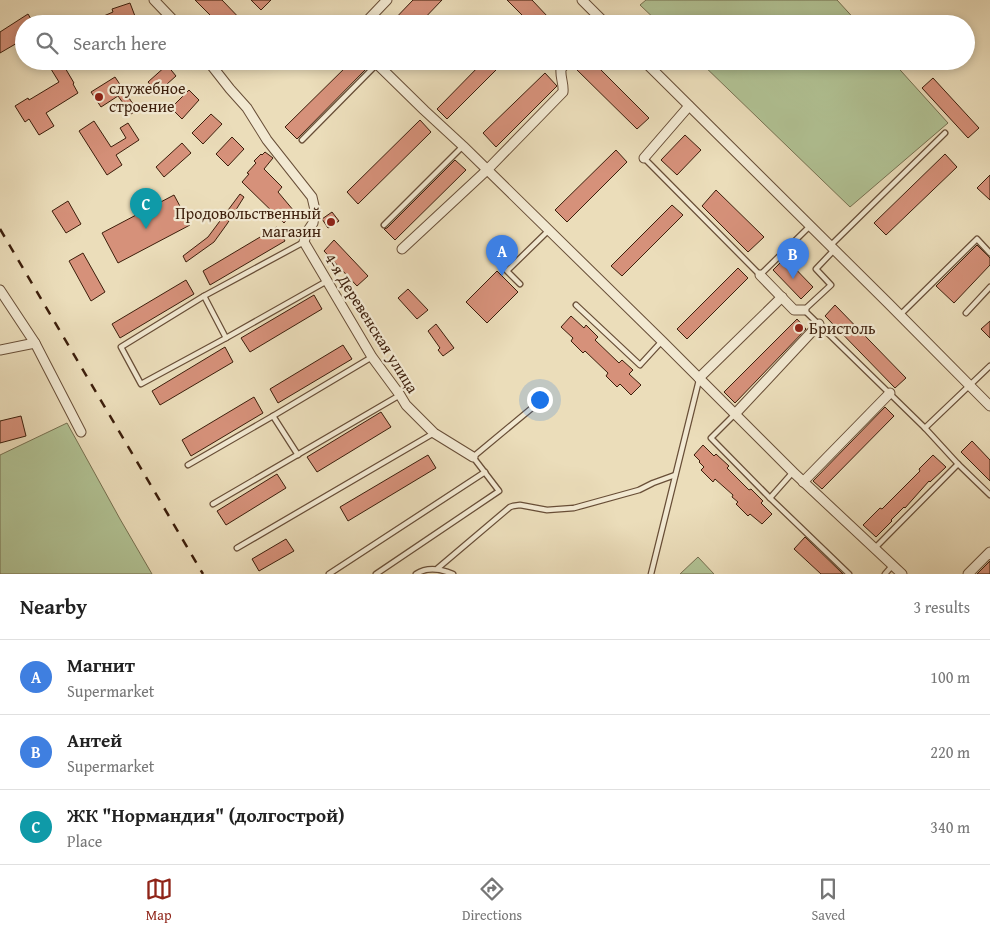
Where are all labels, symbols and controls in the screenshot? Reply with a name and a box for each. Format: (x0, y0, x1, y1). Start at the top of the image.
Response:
search box (15, 15, 975, 70)
icon: search (33, 29, 61, 57)
text: Search here (73, 29, 167, 57)
place label: служебное строение (109, 76, 185, 118)
marker: служебное строение (93, 91, 105, 103)
pin: C (130, 188, 162, 229)
place label: Продовольственный магазин (175, 201, 321, 243)
marker: Продовольственный магазин (325, 216, 337, 228)
pin: A (486, 235, 518, 276)
pin: B (777, 238, 809, 279)
street label: 4-я Деревенская улица (319, 248, 425, 398)
place label: Бристоль (809, 316, 876, 340)
marker: Бристоль (793, 322, 805, 334)
your location (527, 387, 553, 413)
text: Nearby (20, 591, 87, 622)
text: 3 results (913, 595, 970, 619)
text: Магнит (67, 651, 135, 679)
text: A (31, 665, 41, 689)
text: 100 m (930, 665, 970, 689)
text: Supermarket (67, 679, 154, 703)
text: Антей (67, 726, 122, 754)
text: B (31, 740, 41, 764)
text: 220 m (930, 740, 970, 764)
text: Supermarket (67, 754, 154, 778)
text: ЖК "Нормандия" (долгострой) (67, 801, 345, 829)
text: C (31, 815, 41, 839)
text: 340 m (930, 815, 970, 839)
text: Place (67, 829, 102, 853)
tab: Map (145, 875, 173, 925)
tab: Directions (462, 875, 522, 925)
tab: Saved (811, 875, 845, 925)

